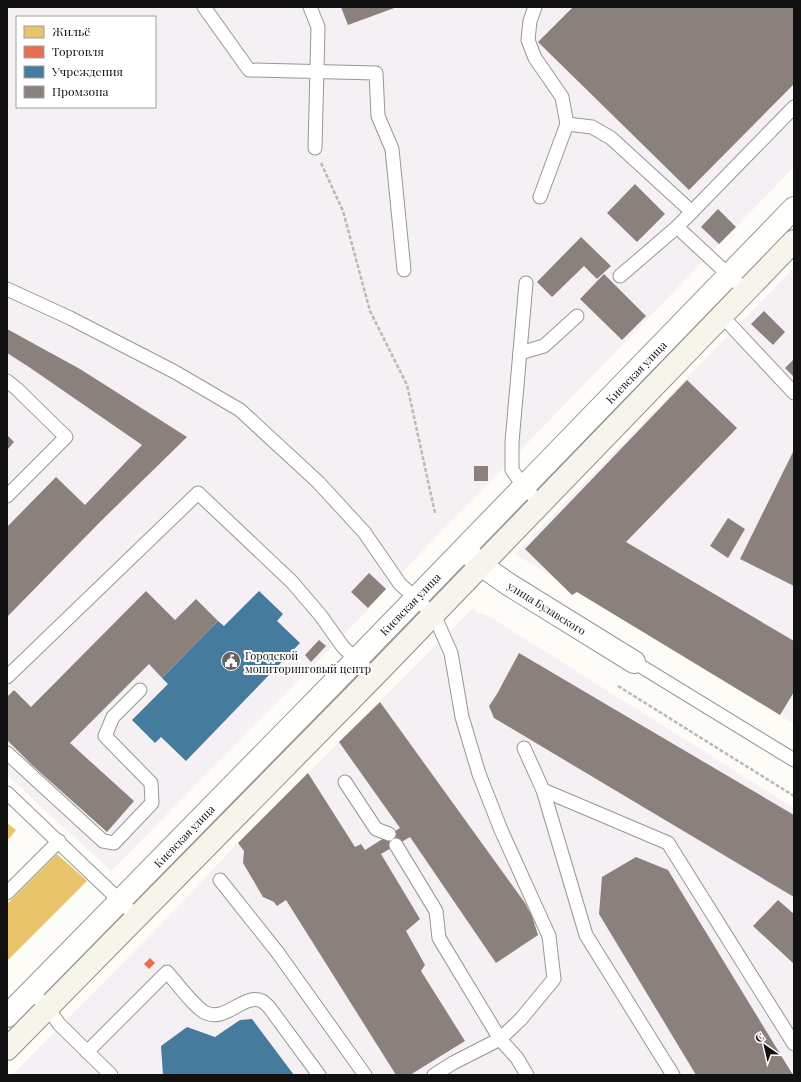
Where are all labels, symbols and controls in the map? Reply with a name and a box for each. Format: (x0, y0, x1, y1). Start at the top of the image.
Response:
legend (16, 16, 156, 108)
text: Жильё (52, 23, 90, 39)
text: Торговля (52, 43, 105, 59)
text: Учреждения (51, 63, 124, 79)
text: Промзона (52, 83, 109, 99)
street label: Киевская улица (602, 337, 670, 406)
street label: Киевская улица (376, 569, 444, 638)
street label: улица Булавского (504, 577, 589, 638)
place label: Городской мониторинговый центр (245, 648, 371, 676)
public building icon: Городской мониторинговый центр (220, 650, 242, 672)
street label: Киевская улица (150, 801, 218, 870)
north arrow (745, 1026, 785, 1066)
text: С (752, 1029, 767, 1046)

